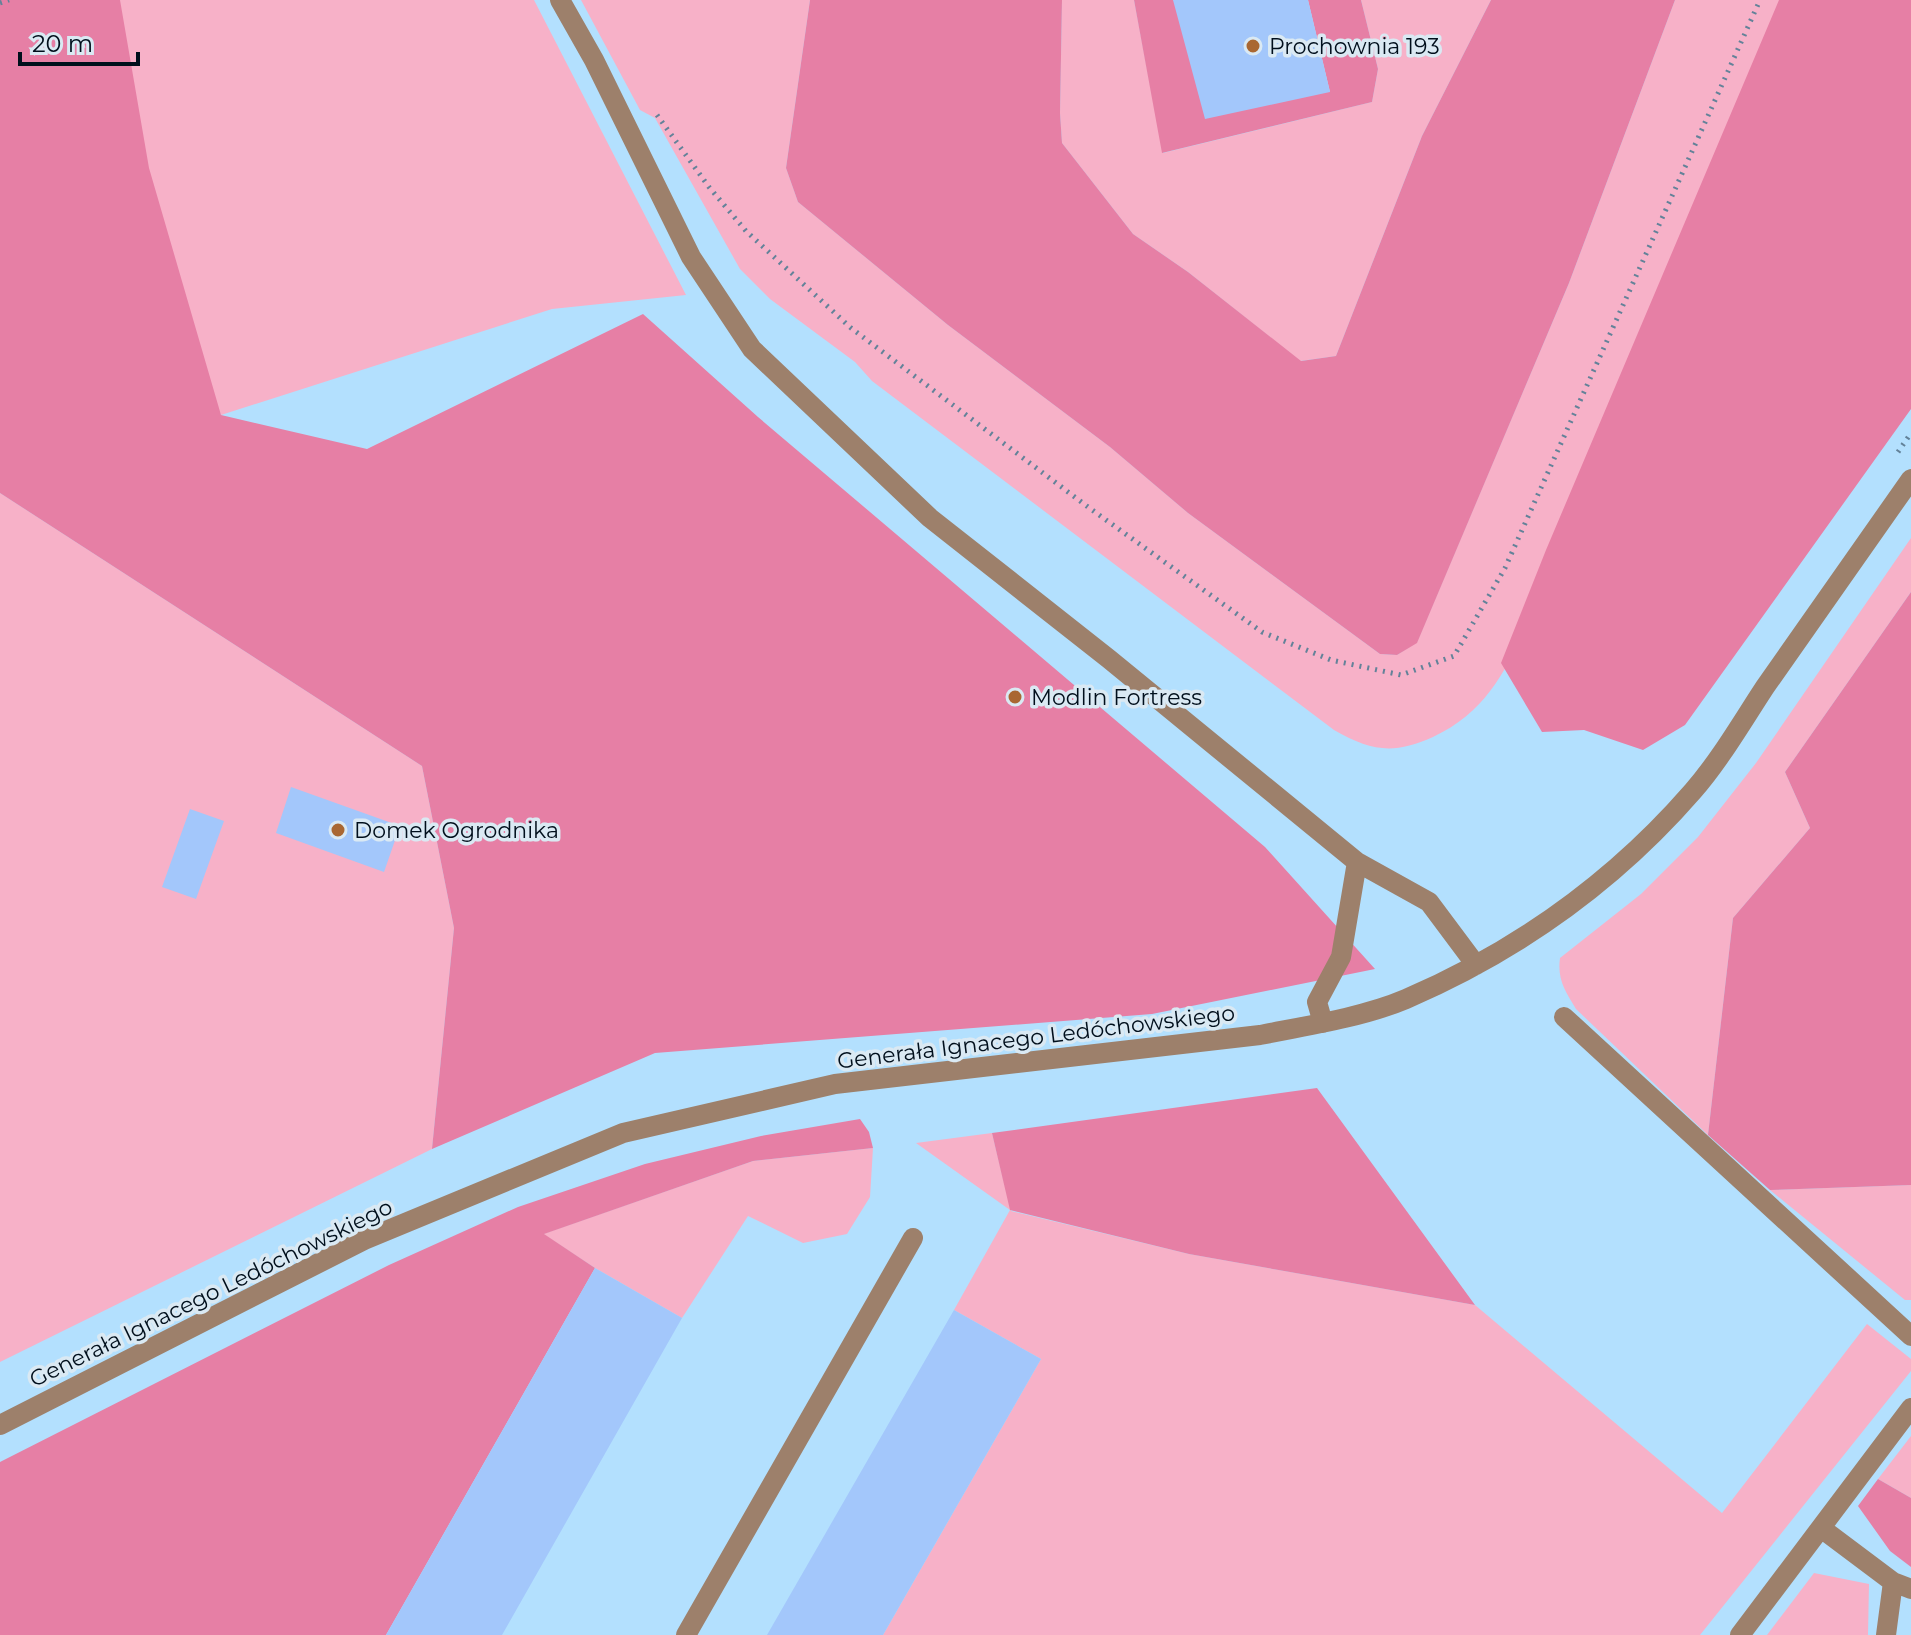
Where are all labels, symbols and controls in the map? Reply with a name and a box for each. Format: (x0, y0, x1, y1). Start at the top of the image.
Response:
scale bar (20, 16, 138, 66)
text: 20 m (32, 29, 93, 58)
place label: Prochownia 193 (1269, 33, 1440, 60)
marker: Prochownia 193 (1244, 37, 1262, 55)
place label: Modlin Fortress (1031, 684, 1202, 711)
marker: Modlin Fortress (1006, 688, 1024, 706)
place label: Domek Ogrodnika (354, 817, 559, 844)
marker: Domek Ogrodnika (329, 821, 347, 839)
street label: Generała Ignacego Ledóchowskiego (836, 999, 1236, 1075)
street label: Generała Ignacego Ledóchowskiego (25, 1193, 397, 1393)

